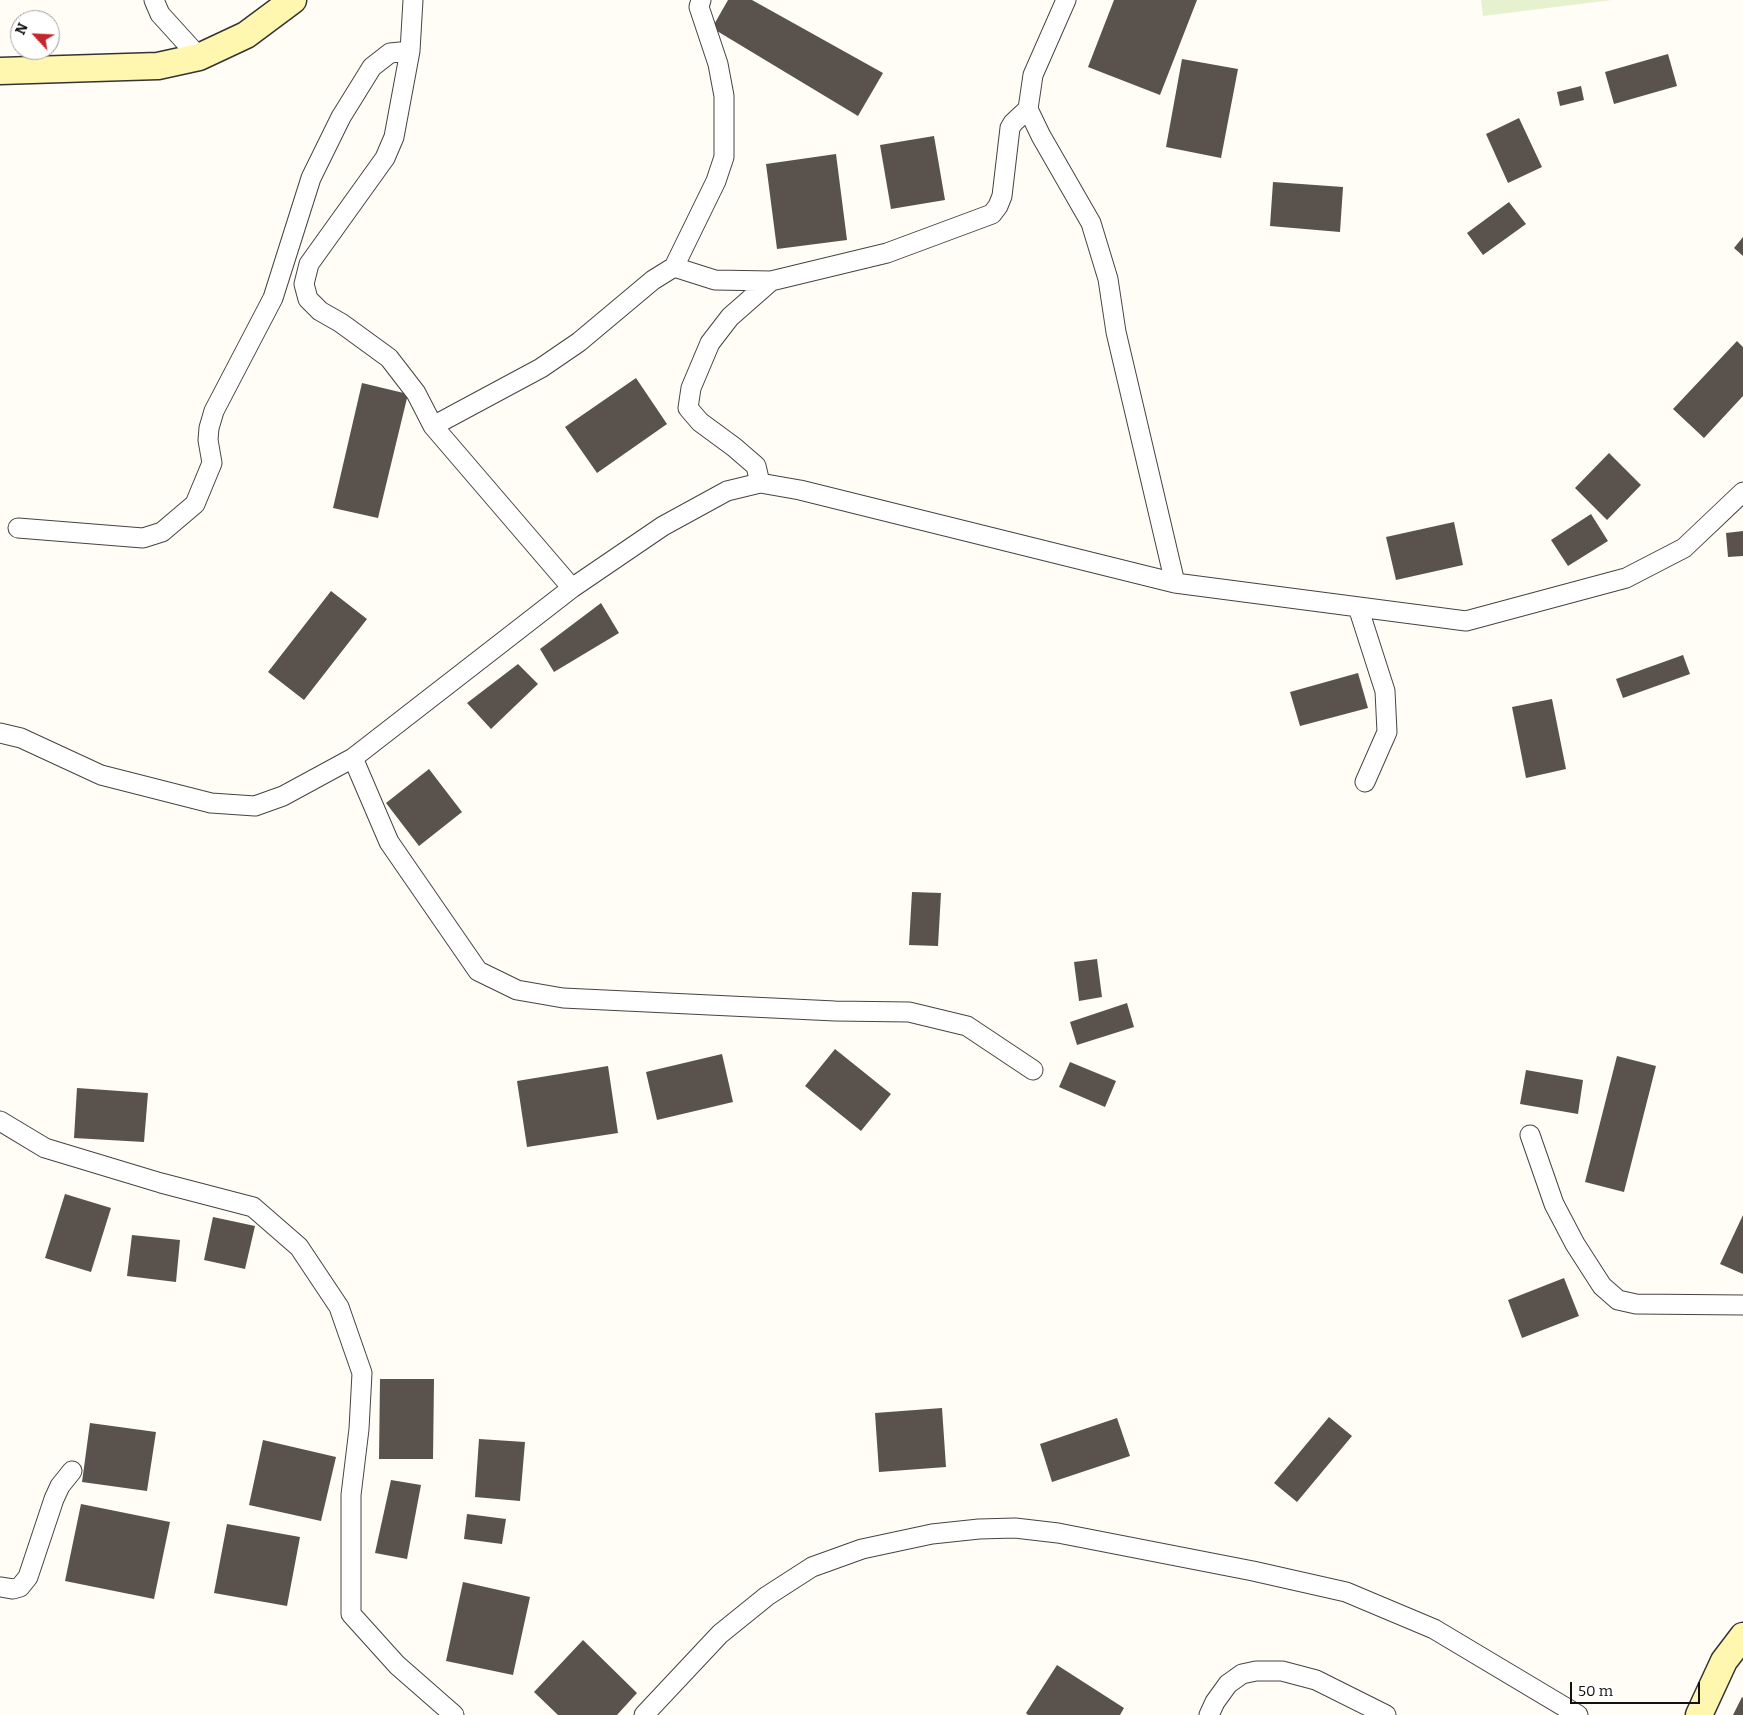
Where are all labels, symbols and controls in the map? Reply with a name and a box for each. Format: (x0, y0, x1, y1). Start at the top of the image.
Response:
north arrow (10, 10, 60, 60)
text: N (12, 20, 32, 37)
scale bar (1573, 1672, 1703, 1704)
text: 50 m (1578, 1682, 1613, 1700)

